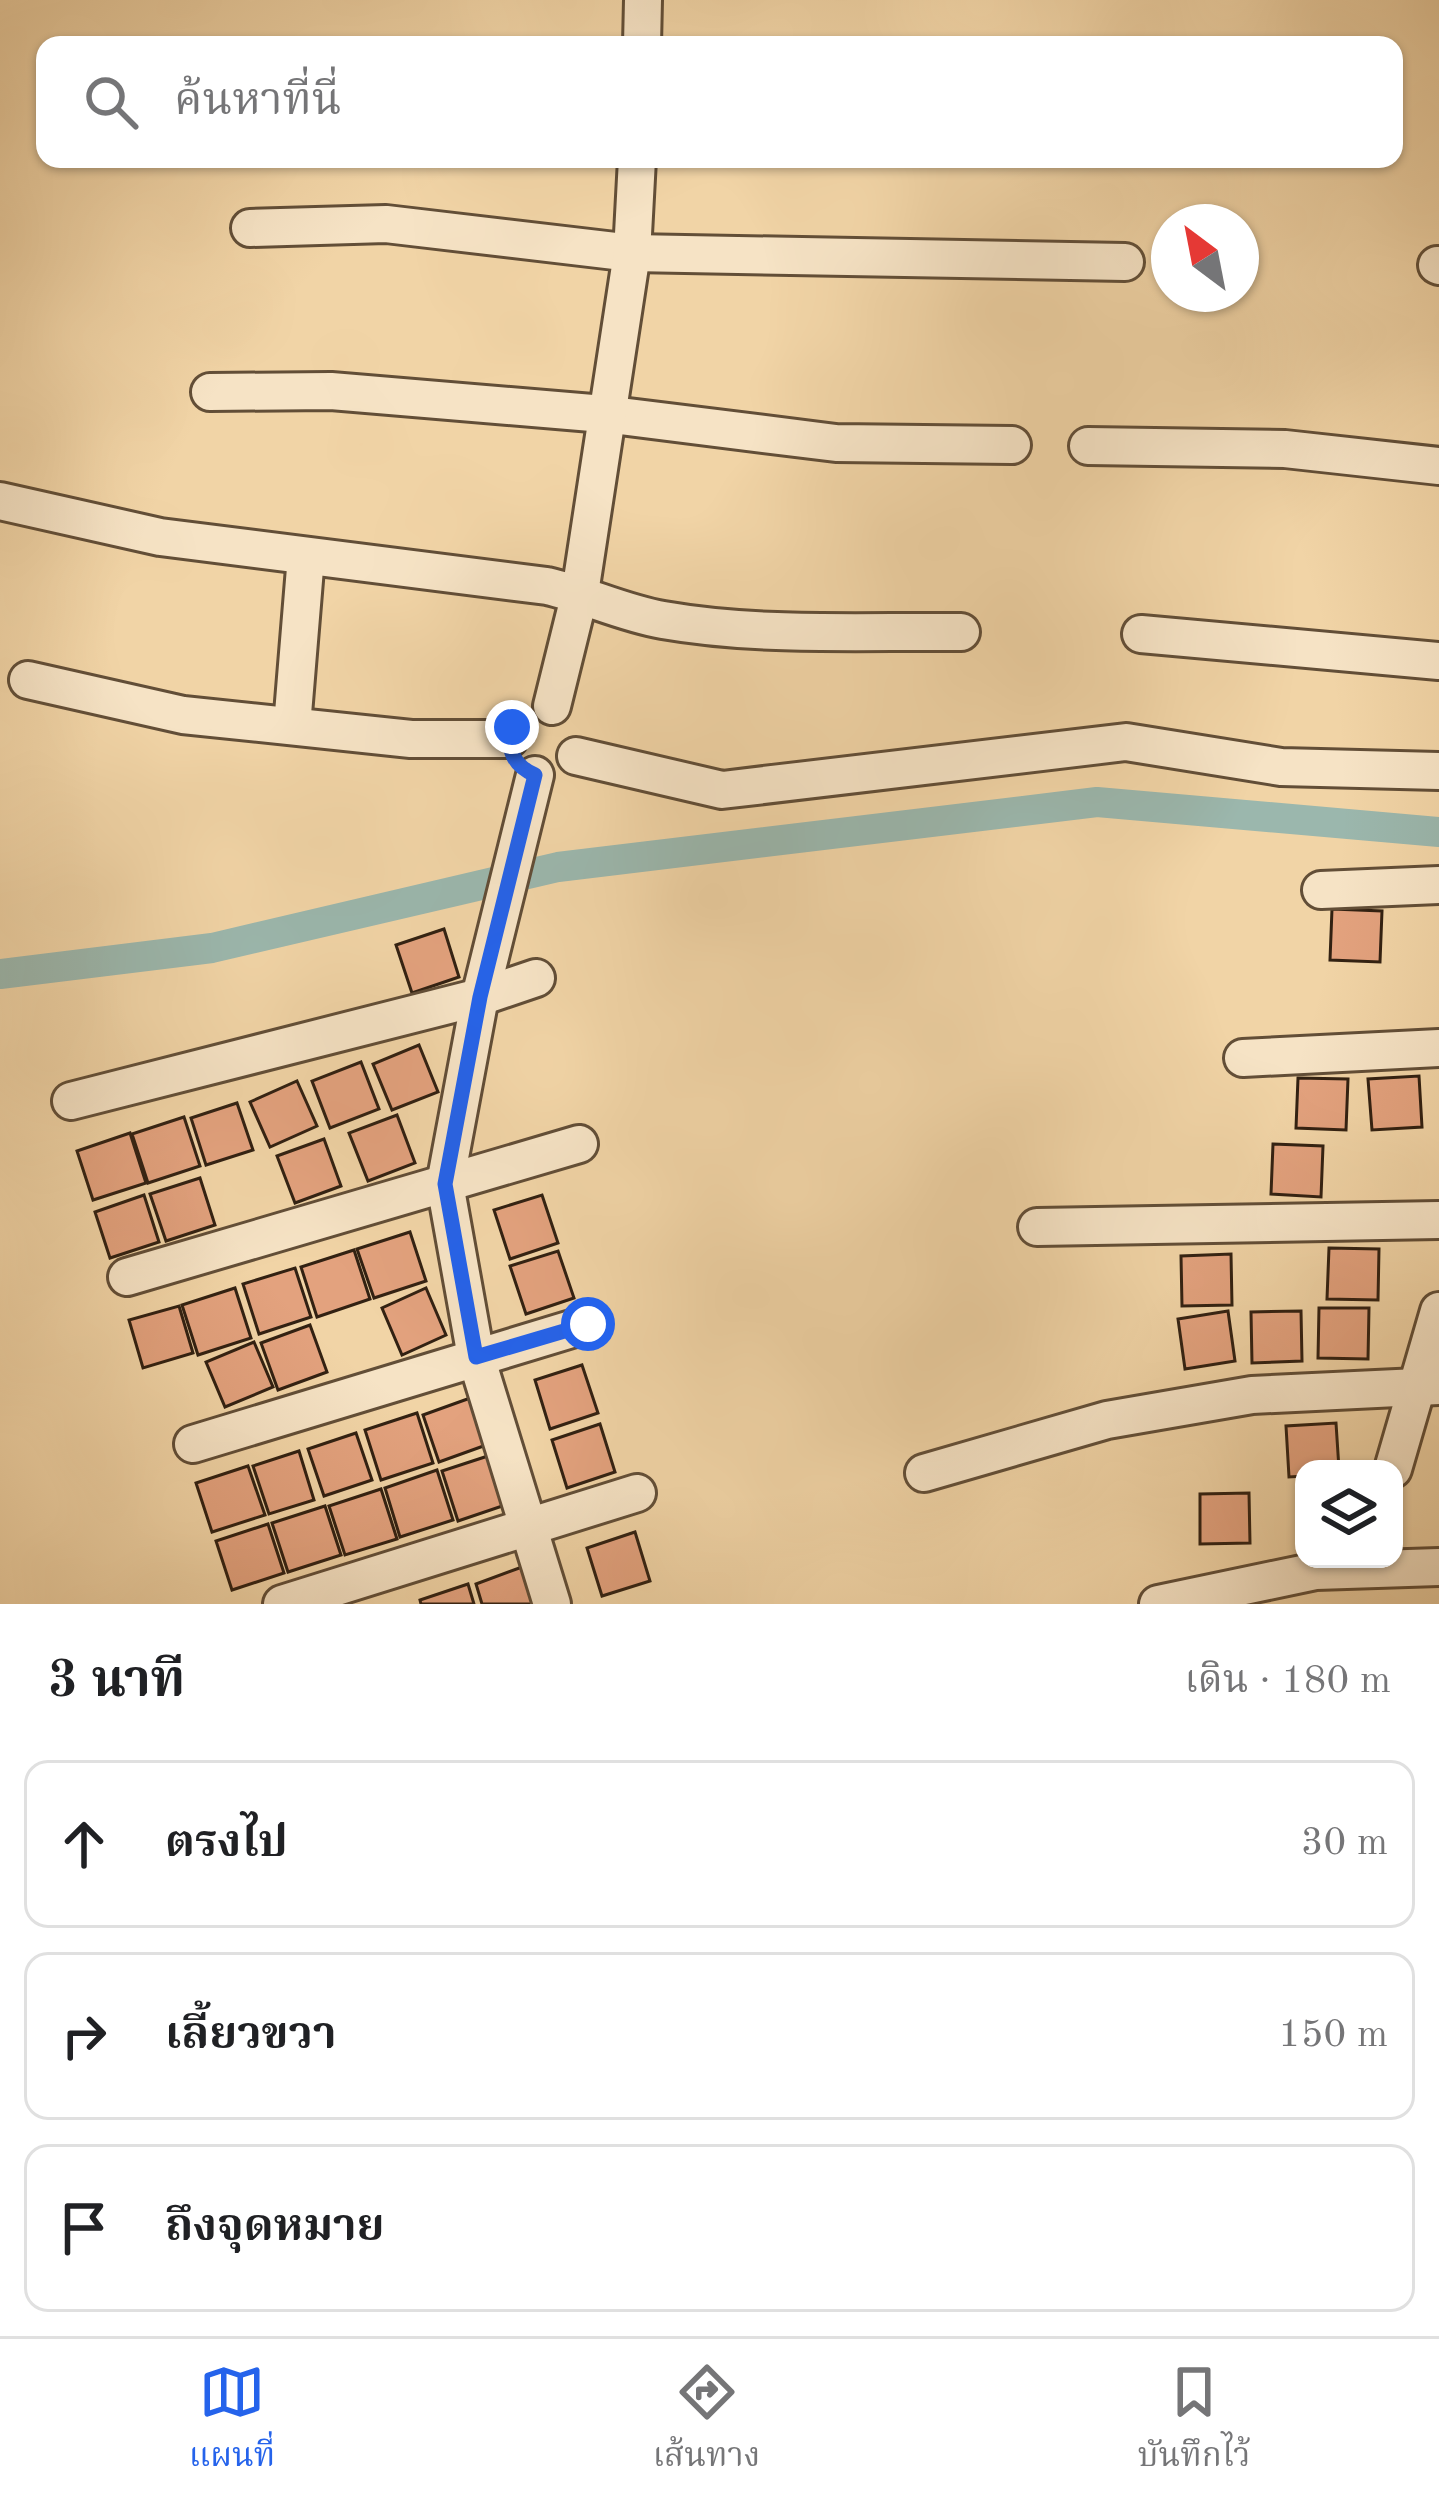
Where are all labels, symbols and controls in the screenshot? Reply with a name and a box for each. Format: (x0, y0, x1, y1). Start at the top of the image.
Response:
search box (36, 36, 1403, 168)
icon: search (78, 69, 144, 135)
text: ค้นหาที่นี่ (174, 80, 342, 125)
north arrow (1151, 204, 1259, 312)
route end (485, 700, 539, 754)
route start (561, 1297, 615, 1351)
map controls (1295, 1460, 1403, 1568)
button: layers (1295, 1460, 1403, 1568)
text: 3 นาที (48, 1657, 185, 1708)
text: เดิน · 180 m (1185, 1662, 1391, 1701)
icon: ahead (51, 1811, 117, 1877)
text: ตรงไป (165, 1822, 288, 1867)
text: 30 m (1301, 1824, 1388, 1863)
icon: right (51, 2003, 117, 2069)
text: เลี้ยวขวา (165, 2014, 337, 2059)
text: 150 m (1278, 2016, 1388, 2055)
icon: arrive (51, 2195, 117, 2261)
text: ถึงจุดหมาย (165, 2206, 385, 2251)
tab: แผนที่ (189, 2359, 275, 2484)
tab: เส้นทาง (653, 2359, 760, 2484)
tab: บันทึกไว้ (1138, 2359, 1250, 2484)

